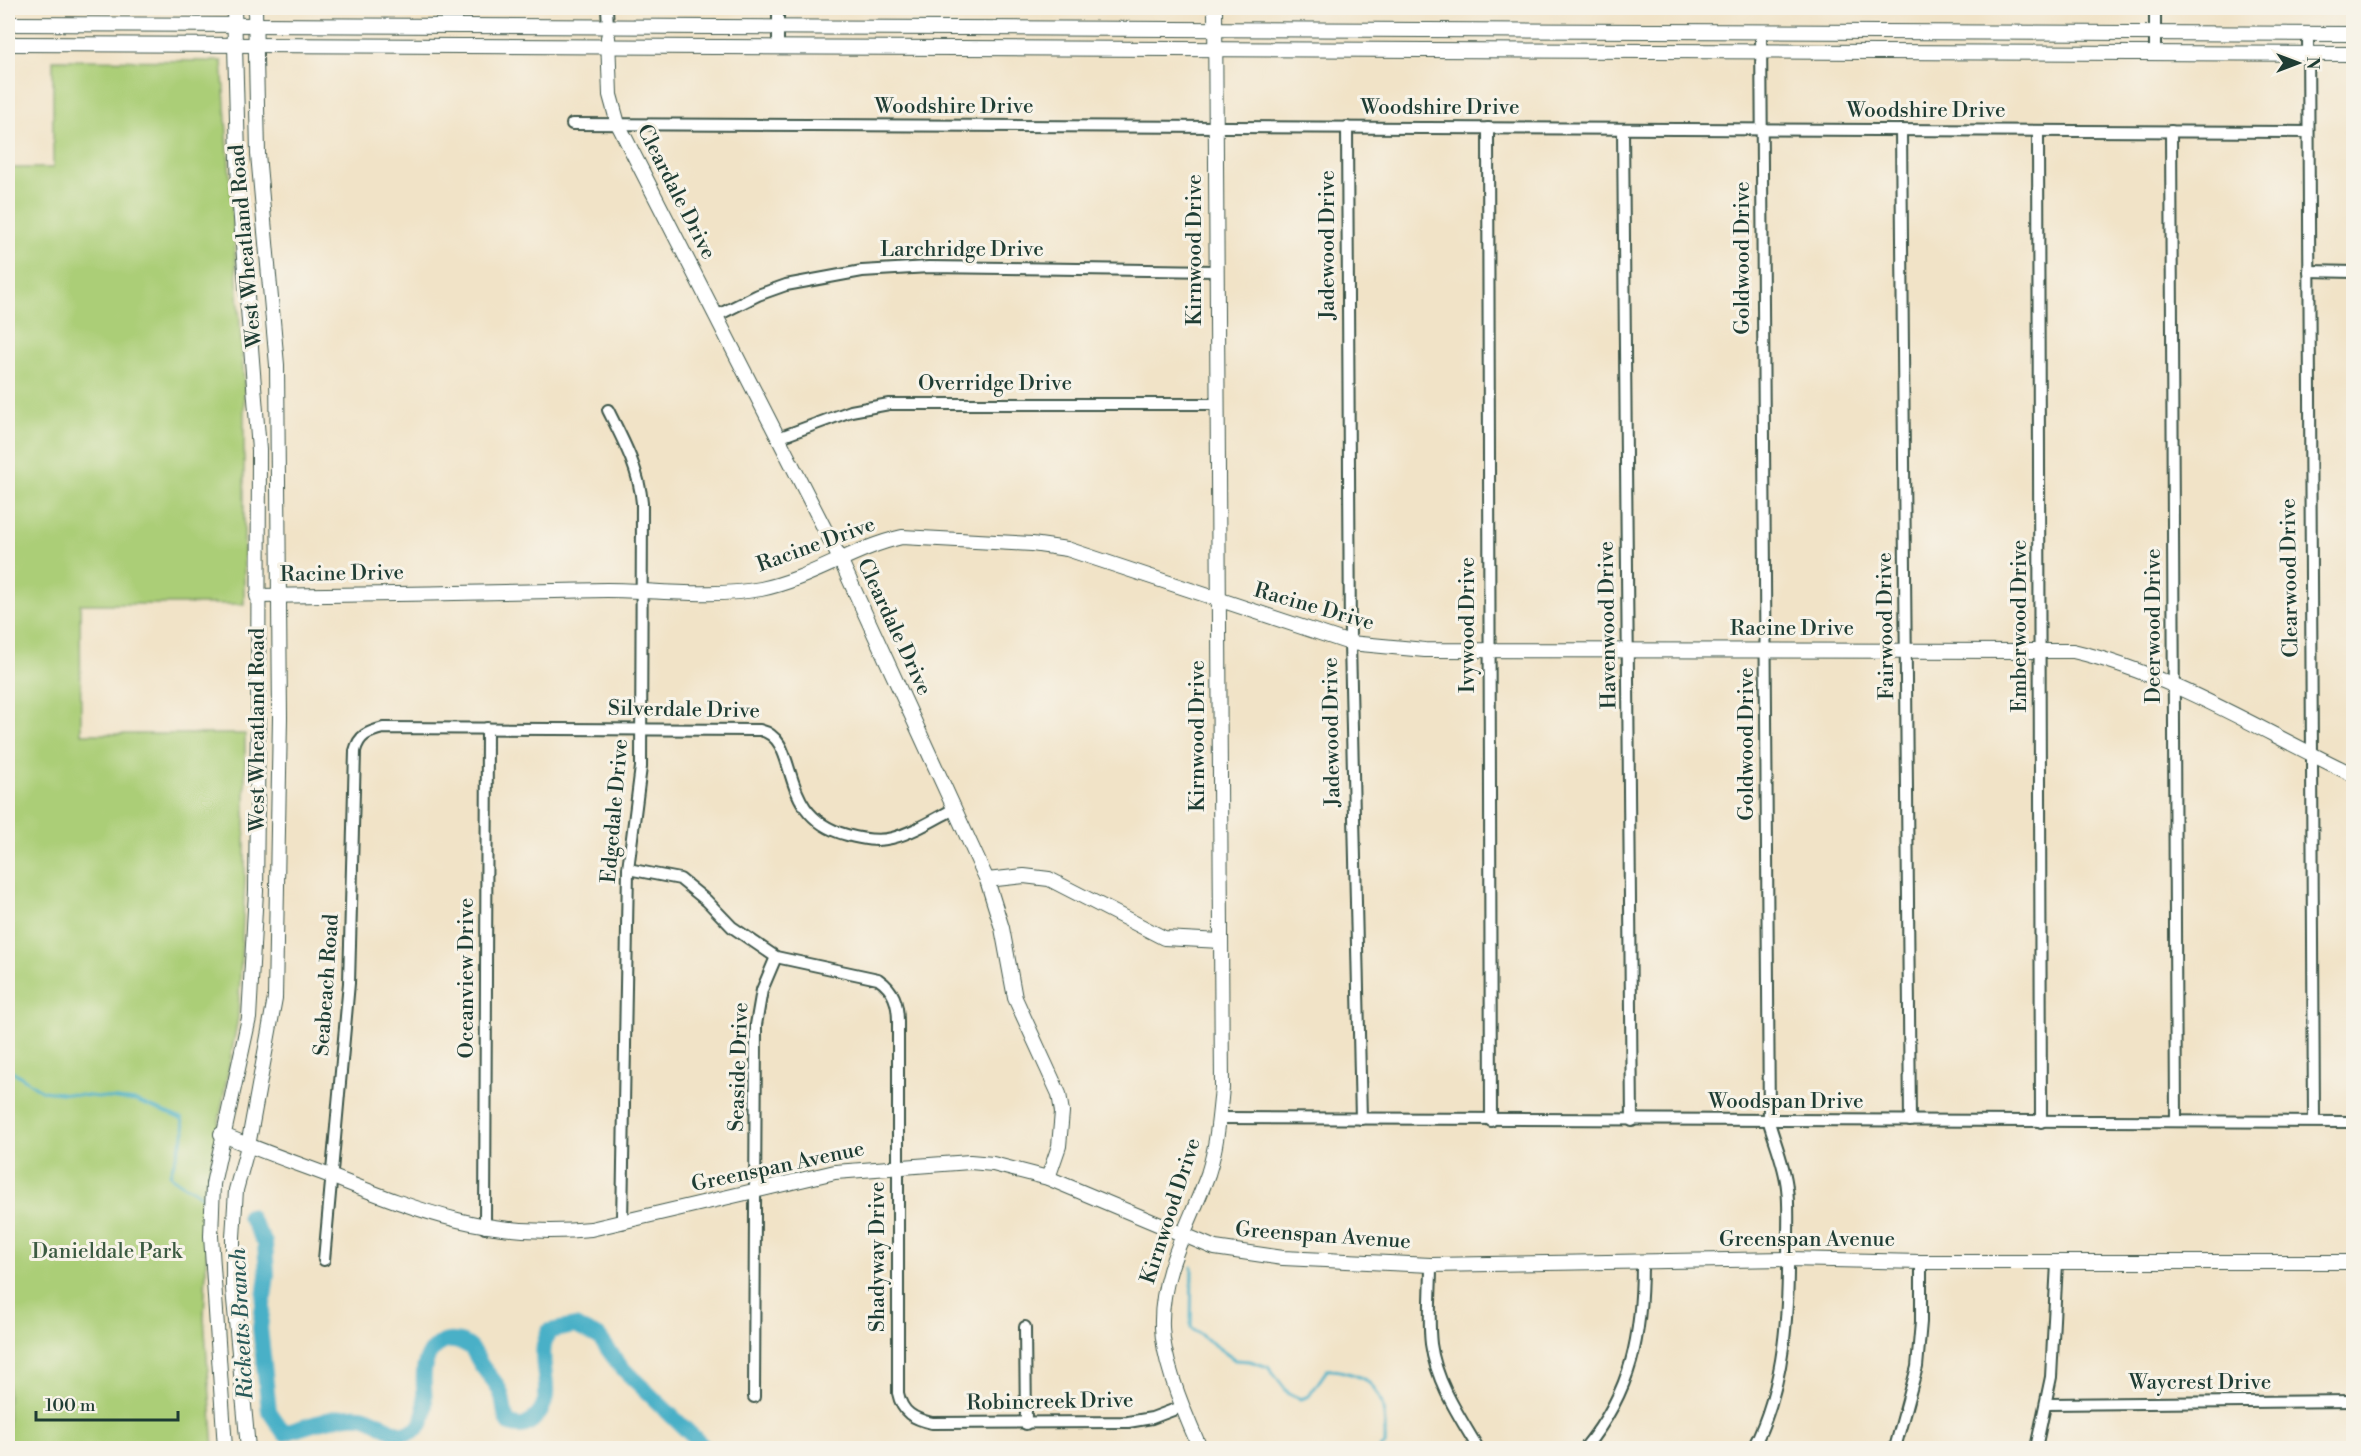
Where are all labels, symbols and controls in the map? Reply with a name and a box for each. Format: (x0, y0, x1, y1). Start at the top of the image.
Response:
north arrow (2268, 33, 2328, 93)
text: N (2302, 57, 2322, 70)
street label: Woodshire Drive (873, 94, 1034, 120)
street label: Woodshire Drive (1359, 95, 1520, 121)
street label: Woodshire Drive (1845, 98, 2006, 124)
street label: Cleardale Drive (631, 120, 721, 264)
street label: West Wheatland Road (224, 143, 268, 350)
street label: Jadewood Drive (1315, 170, 1341, 321)
street label: Kirnwood Drive (1182, 174, 1208, 326)
street label: Goldwood Drive (1730, 181, 1756, 335)
street label: Larchridge Drive (880, 237, 1044, 263)
street label: Overridge Drive (918, 371, 1072, 397)
street label: Clearwood Drive (2276, 498, 2304, 658)
street label: Racine Drive (753, 512, 879, 578)
street label: Emberwood Drive (2007, 540, 2033, 712)
street label: Havenwood Drive (1594, 541, 1622, 709)
street label: Deerwood Drive (2141, 548, 2167, 704)
street label: Fairwood Drive (1872, 552, 1900, 700)
street label: Cleardale Drive (851, 554, 937, 700)
street label: Ivywood Drive (1455, 557, 1481, 693)
street label: Racine Drive (280, 560, 404, 588)
street label: Racine Drive (1251, 577, 1377, 637)
street label: Racine Drive (1730, 616, 1854, 642)
street label: West Wheatland Road (245, 628, 271, 833)
street label: Jadewood Drive (1318, 657, 1346, 808)
street label: Kirnwood Drive (1185, 660, 1211, 812)
street label: Goldwood Drive (1734, 667, 1760, 821)
street label: Silverdale Drive (608, 696, 760, 724)
street label: Edgedale Drive (596, 738, 634, 884)
street label: Oceanview Drive (454, 898, 480, 1058)
street label: Seabeach Road (309, 913, 345, 1057)
street label: Seaside Drive (724, 1002, 754, 1132)
street label: Woodspan Drive (1707, 1089, 1864, 1115)
street label: Kirnwood Drive (1135, 1135, 1207, 1287)
street label: Greenspan Avenue (689, 1136, 867, 1198)
street label: Shadyway Drive (865, 1182, 891, 1332)
street label: Greenspan Avenue (1234, 1217, 1412, 1255)
street label: Greenspan Avenue (1719, 1227, 1895, 1253)
park label: Danieldale Park (32, 1239, 183, 1265)
water label: Ricketts Branch (225, 1247, 260, 1401)
street label: Waycrest Drive (2128, 1370, 2271, 1396)
scale bar (36, 1384, 178, 1422)
street label: Robincreek Drive (966, 1388, 1134, 1416)
text: 100 m (45, 1394, 96, 1417)

